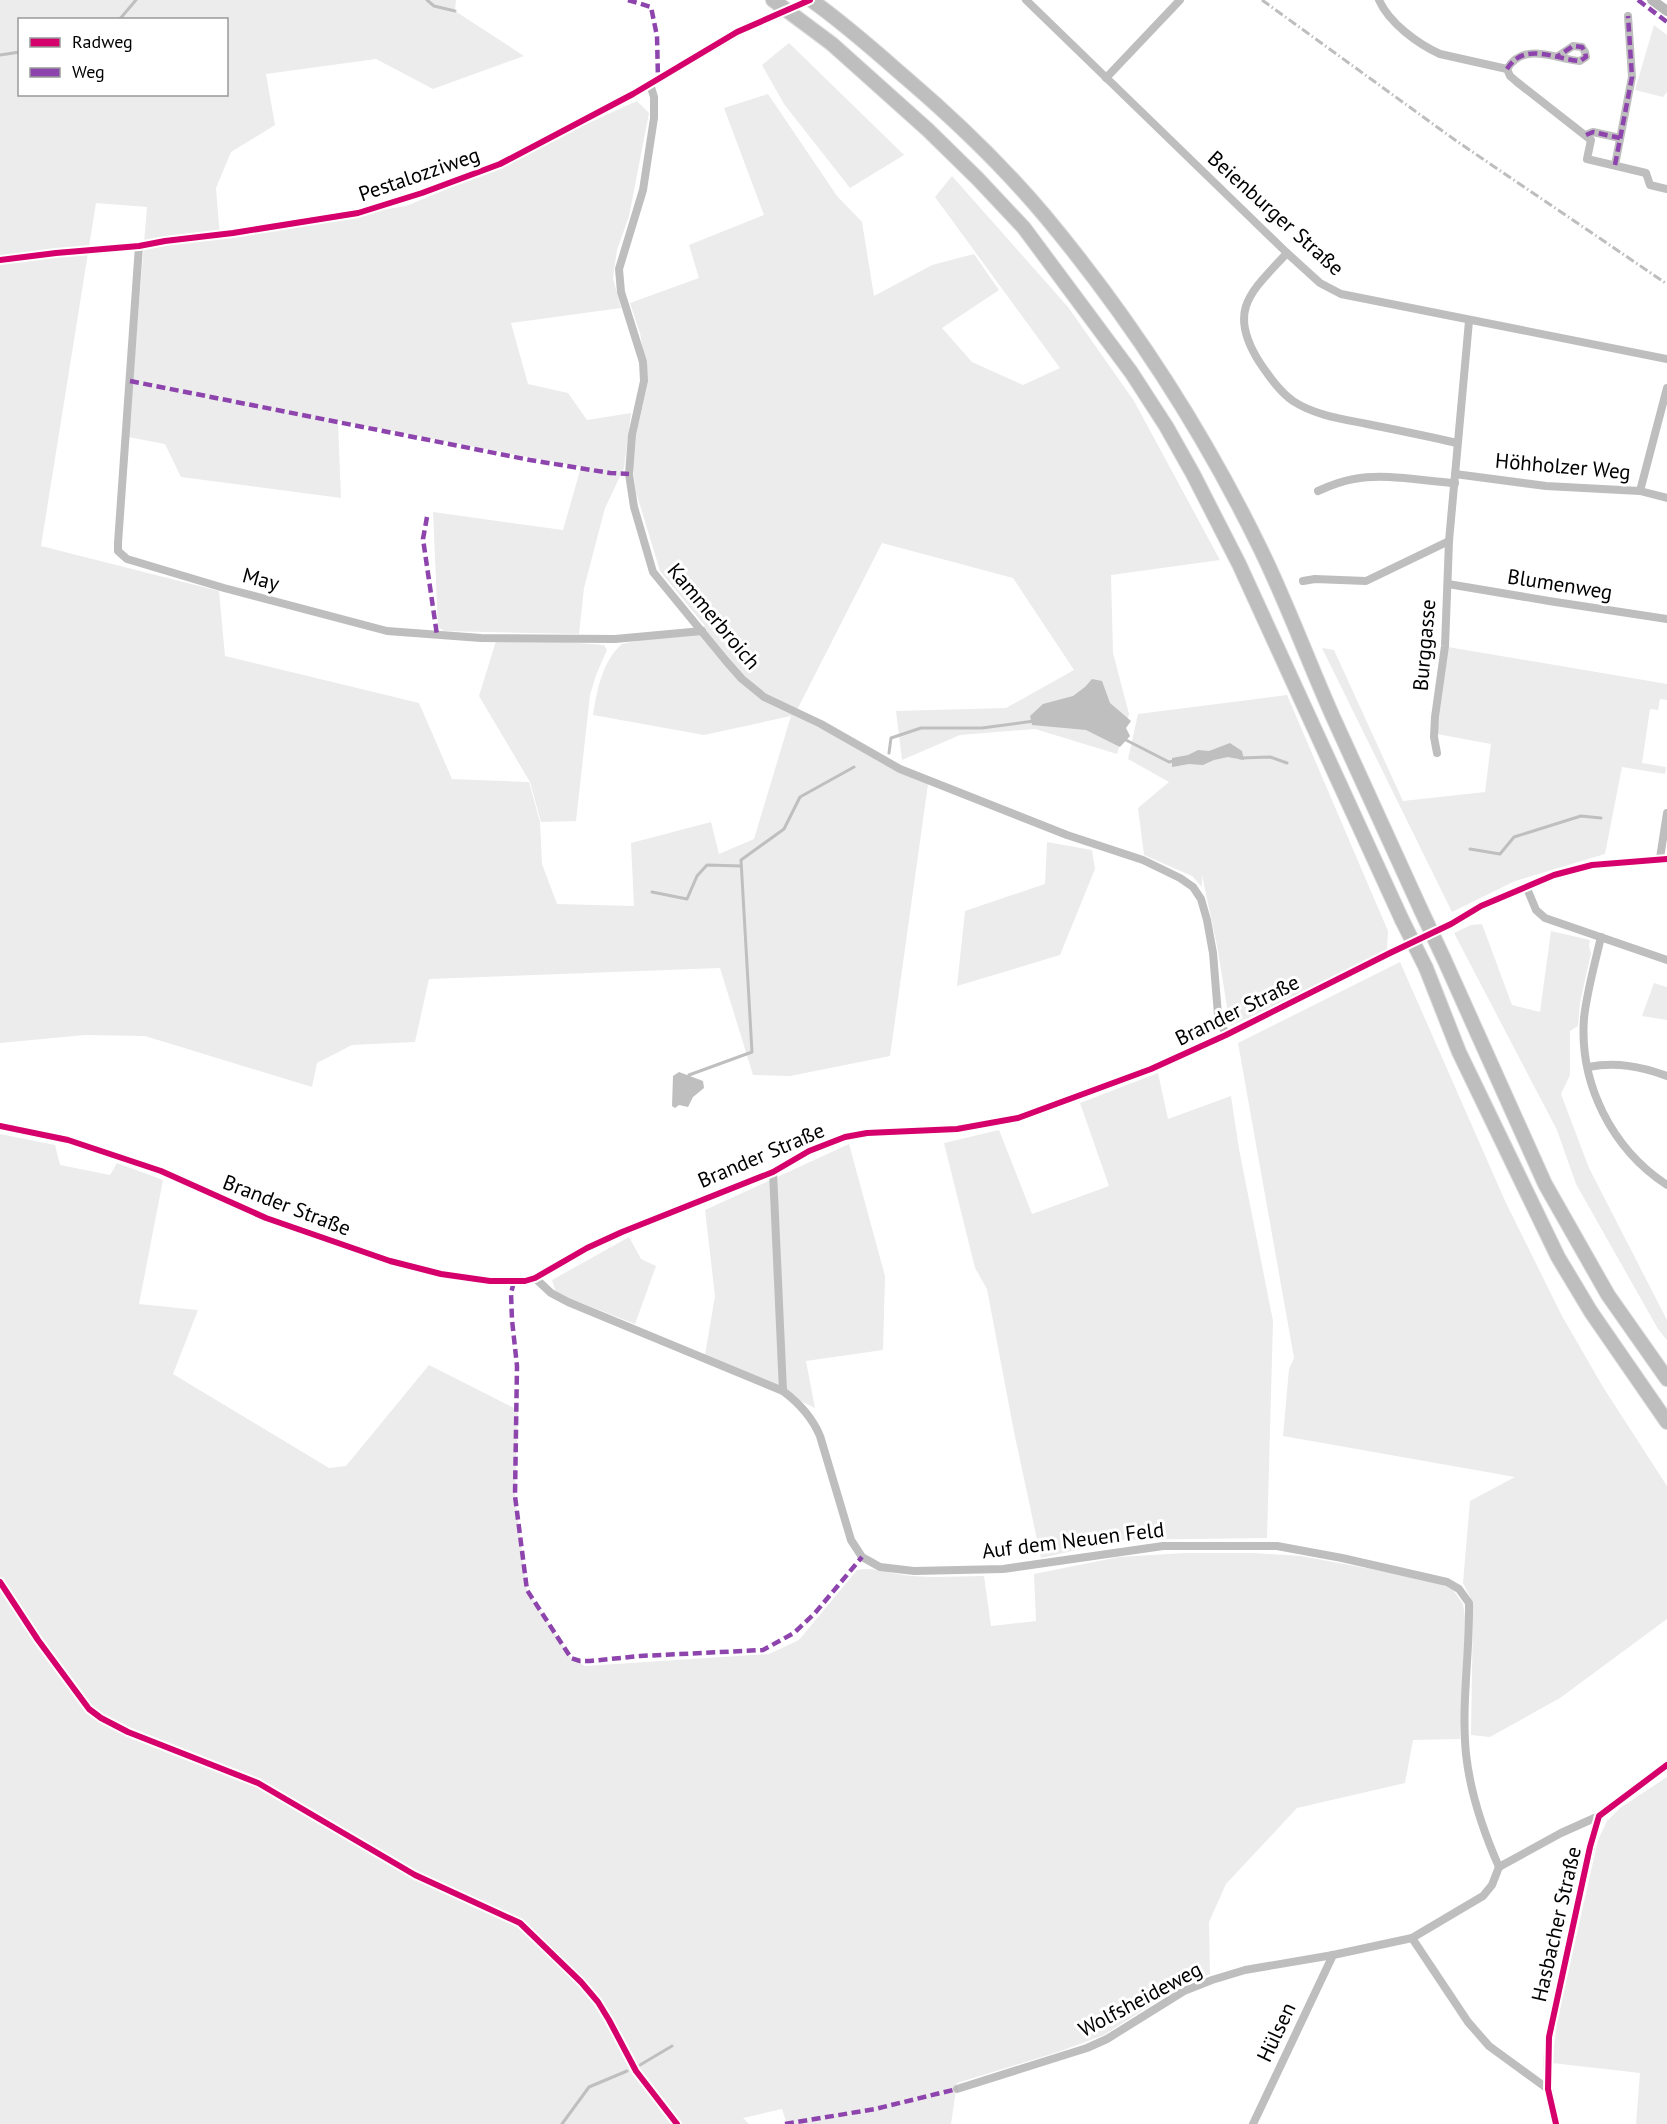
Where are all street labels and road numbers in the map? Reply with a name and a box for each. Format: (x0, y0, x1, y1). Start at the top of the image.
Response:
street label: Pestalozziweg (355, 141, 483, 207)
street label: Beienburger Straße (1202, 145, 1350, 281)
street label: Höhholzer Weg (1494, 447, 1632, 485)
street label: Kammerbroich (662, 557, 766, 675)
street label: May (240, 561, 282, 597)
street label: Blumenweg (1506, 562, 1614, 606)
street label: Burggasse (1407, 598, 1441, 692)
street label: Brander Straße (1170, 968, 1304, 1052)
street label: Brander Straße (694, 1116, 828, 1194)
street label: Brander Straße (219, 1168, 355, 1242)
street label: Auf dem Neuen Feld (980, 1515, 1166, 1565)
street label: Hasbacher Straße (1525, 1844, 1587, 2004)
street label: Wolfsheideweg (1074, 1955, 1206, 2043)
street label: Hülsen (1251, 1998, 1301, 2066)

